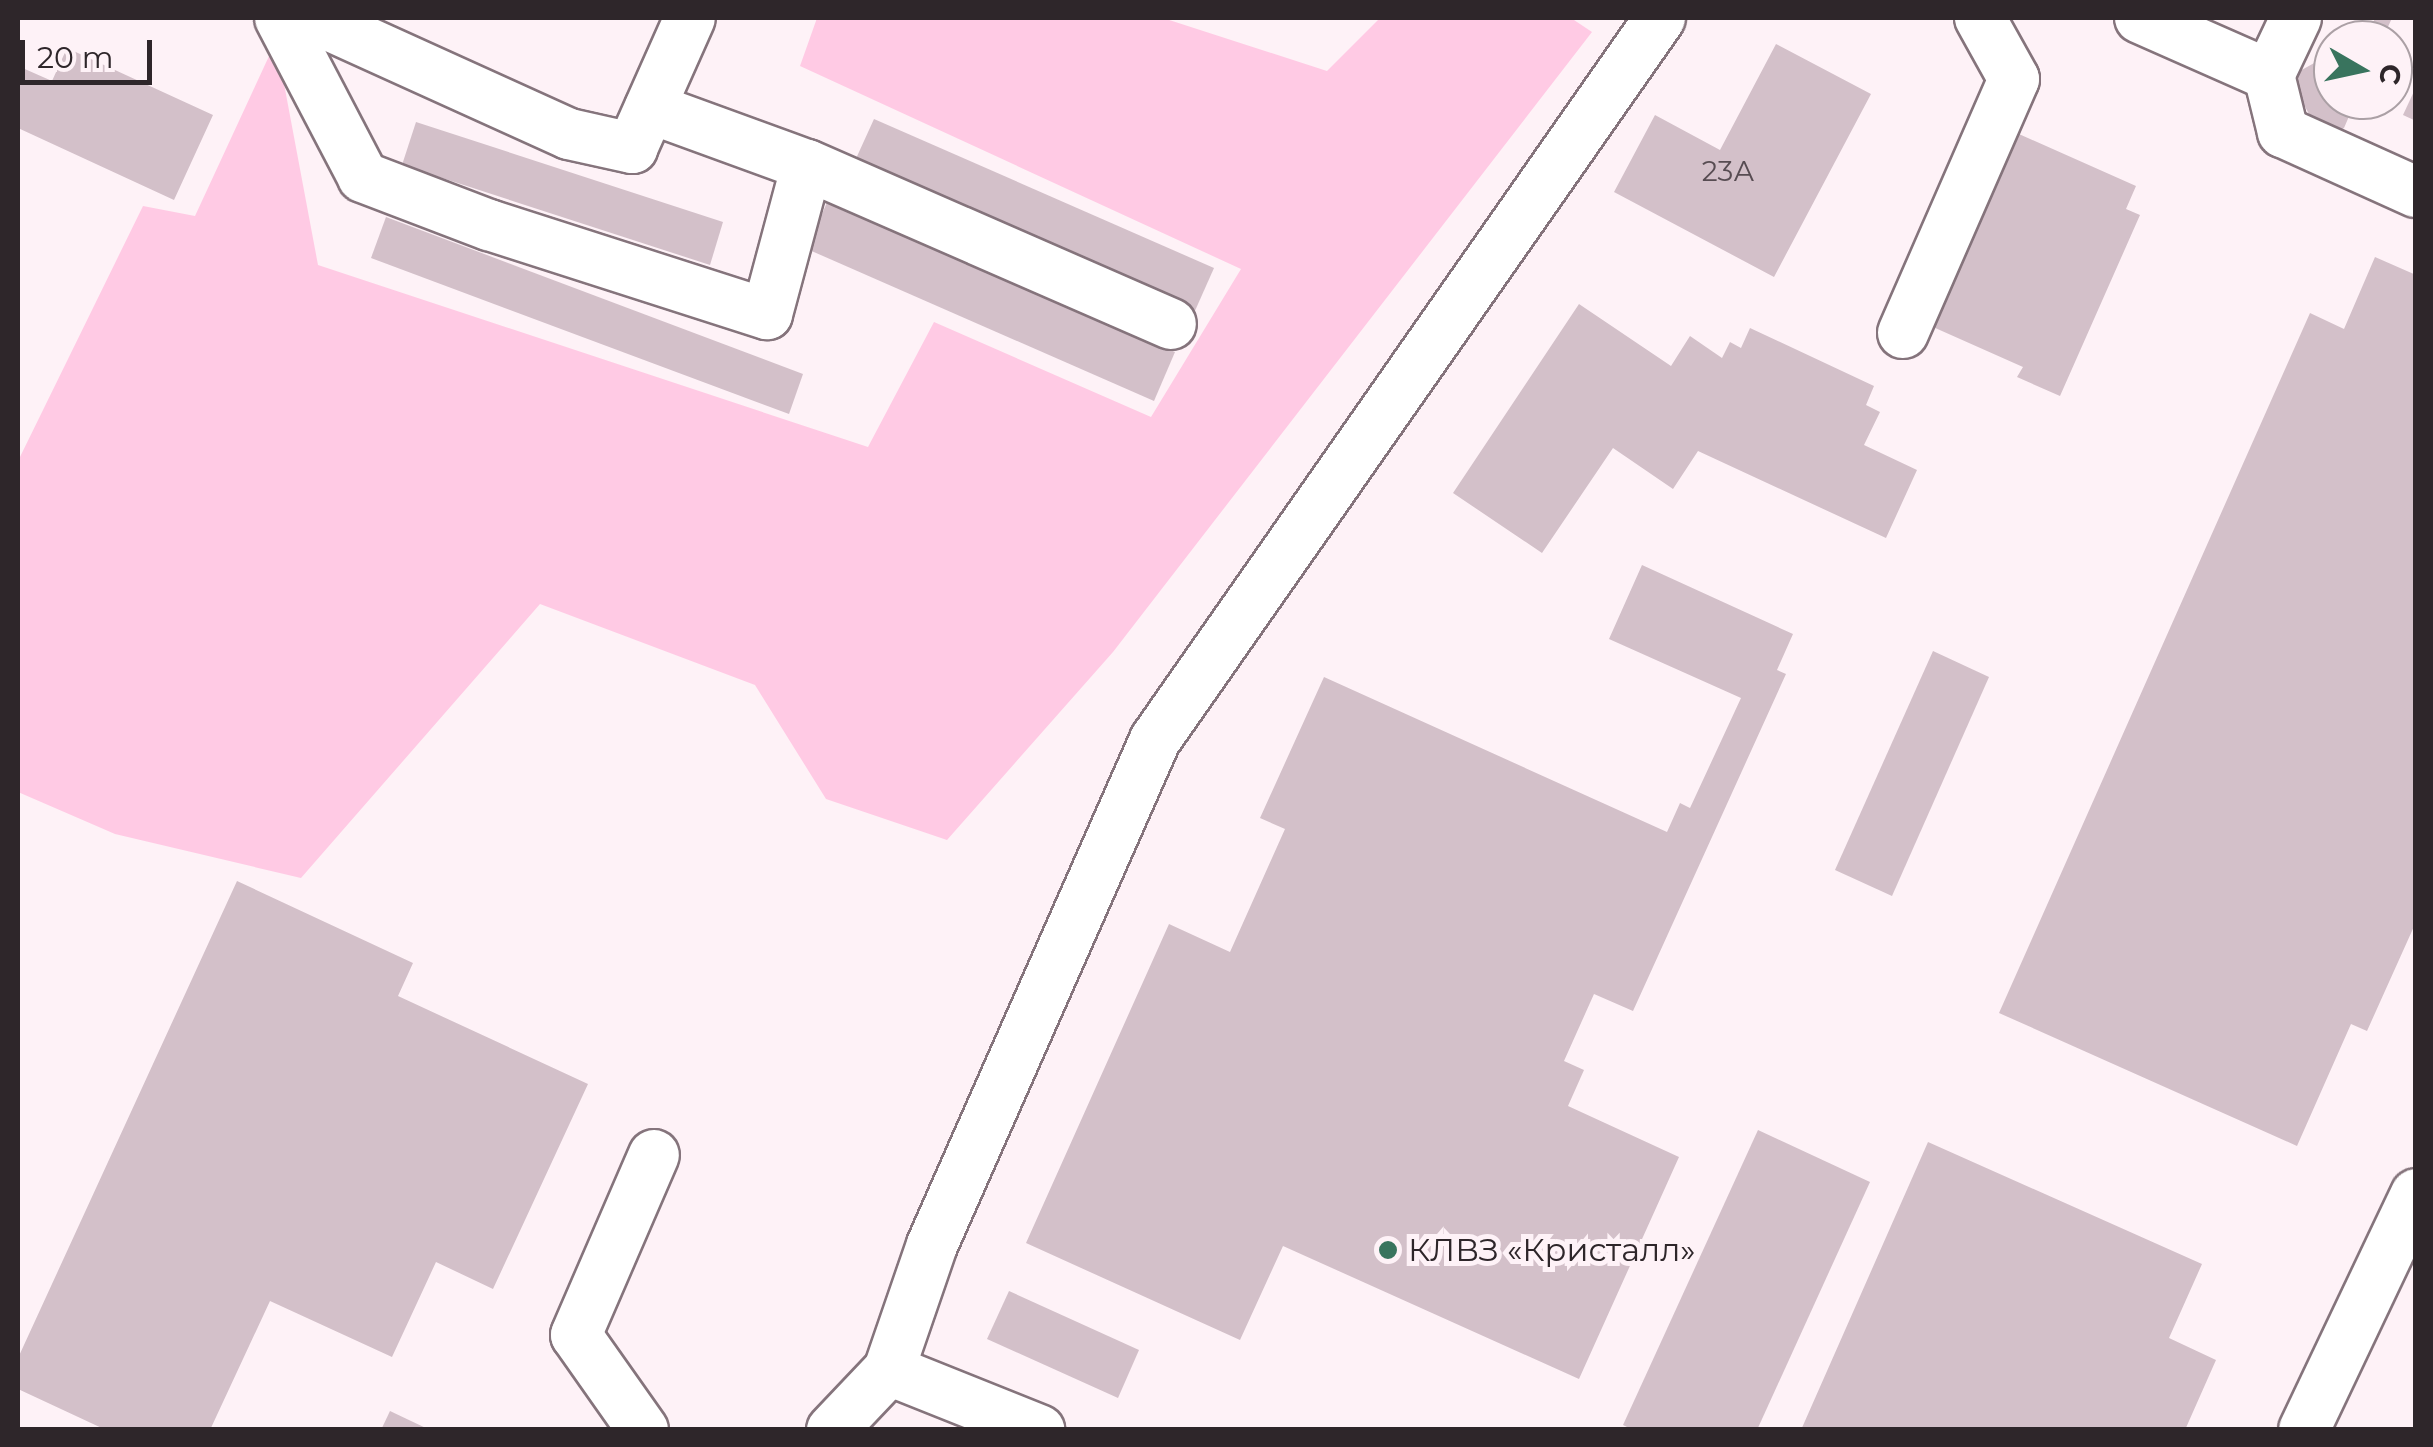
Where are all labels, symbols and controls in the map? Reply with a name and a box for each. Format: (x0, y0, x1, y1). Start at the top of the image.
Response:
scale bar (25, 20, 158, 82)
north arrow (2313, 20, 2413, 120)
text: 20 m (37, 39, 114, 76)
text: С (2372, 62, 2409, 87)
house number: 23А (1702, 154, 1754, 188)
place label: КЛВЗ «Кристалл» (1408, 1231, 1696, 1269)
marker: КЛВЗ «Кристалл» (1377, 1239, 1399, 1261)

